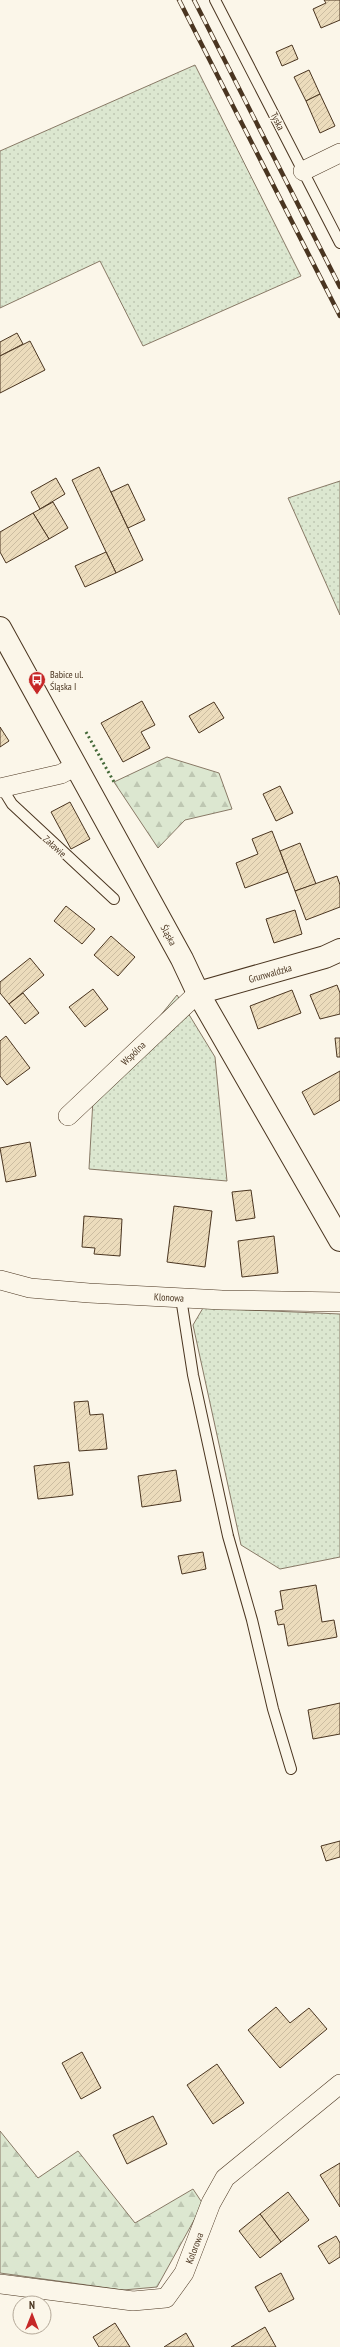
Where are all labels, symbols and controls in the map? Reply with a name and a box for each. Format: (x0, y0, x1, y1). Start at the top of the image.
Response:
street label: Tyska (268, 110, 288, 132)
place label: Babice ul. Śląska I (50, 668, 84, 693)
bus stop icon: Babice ul. Śląska I (27, 670, 47, 695)
street label: Załawie (40, 833, 69, 860)
street label: Śląska (158, 923, 180, 948)
street label: Grunwaldzka (247, 961, 293, 986)
street label: Wspólna (118, 1039, 148, 1068)
street label: Klonowa (154, 1290, 184, 1305)
street label: Kolorowa (183, 2231, 206, 2266)
north arrow (12, 2295, 52, 2335)
text: N (29, 2298, 35, 2312)

